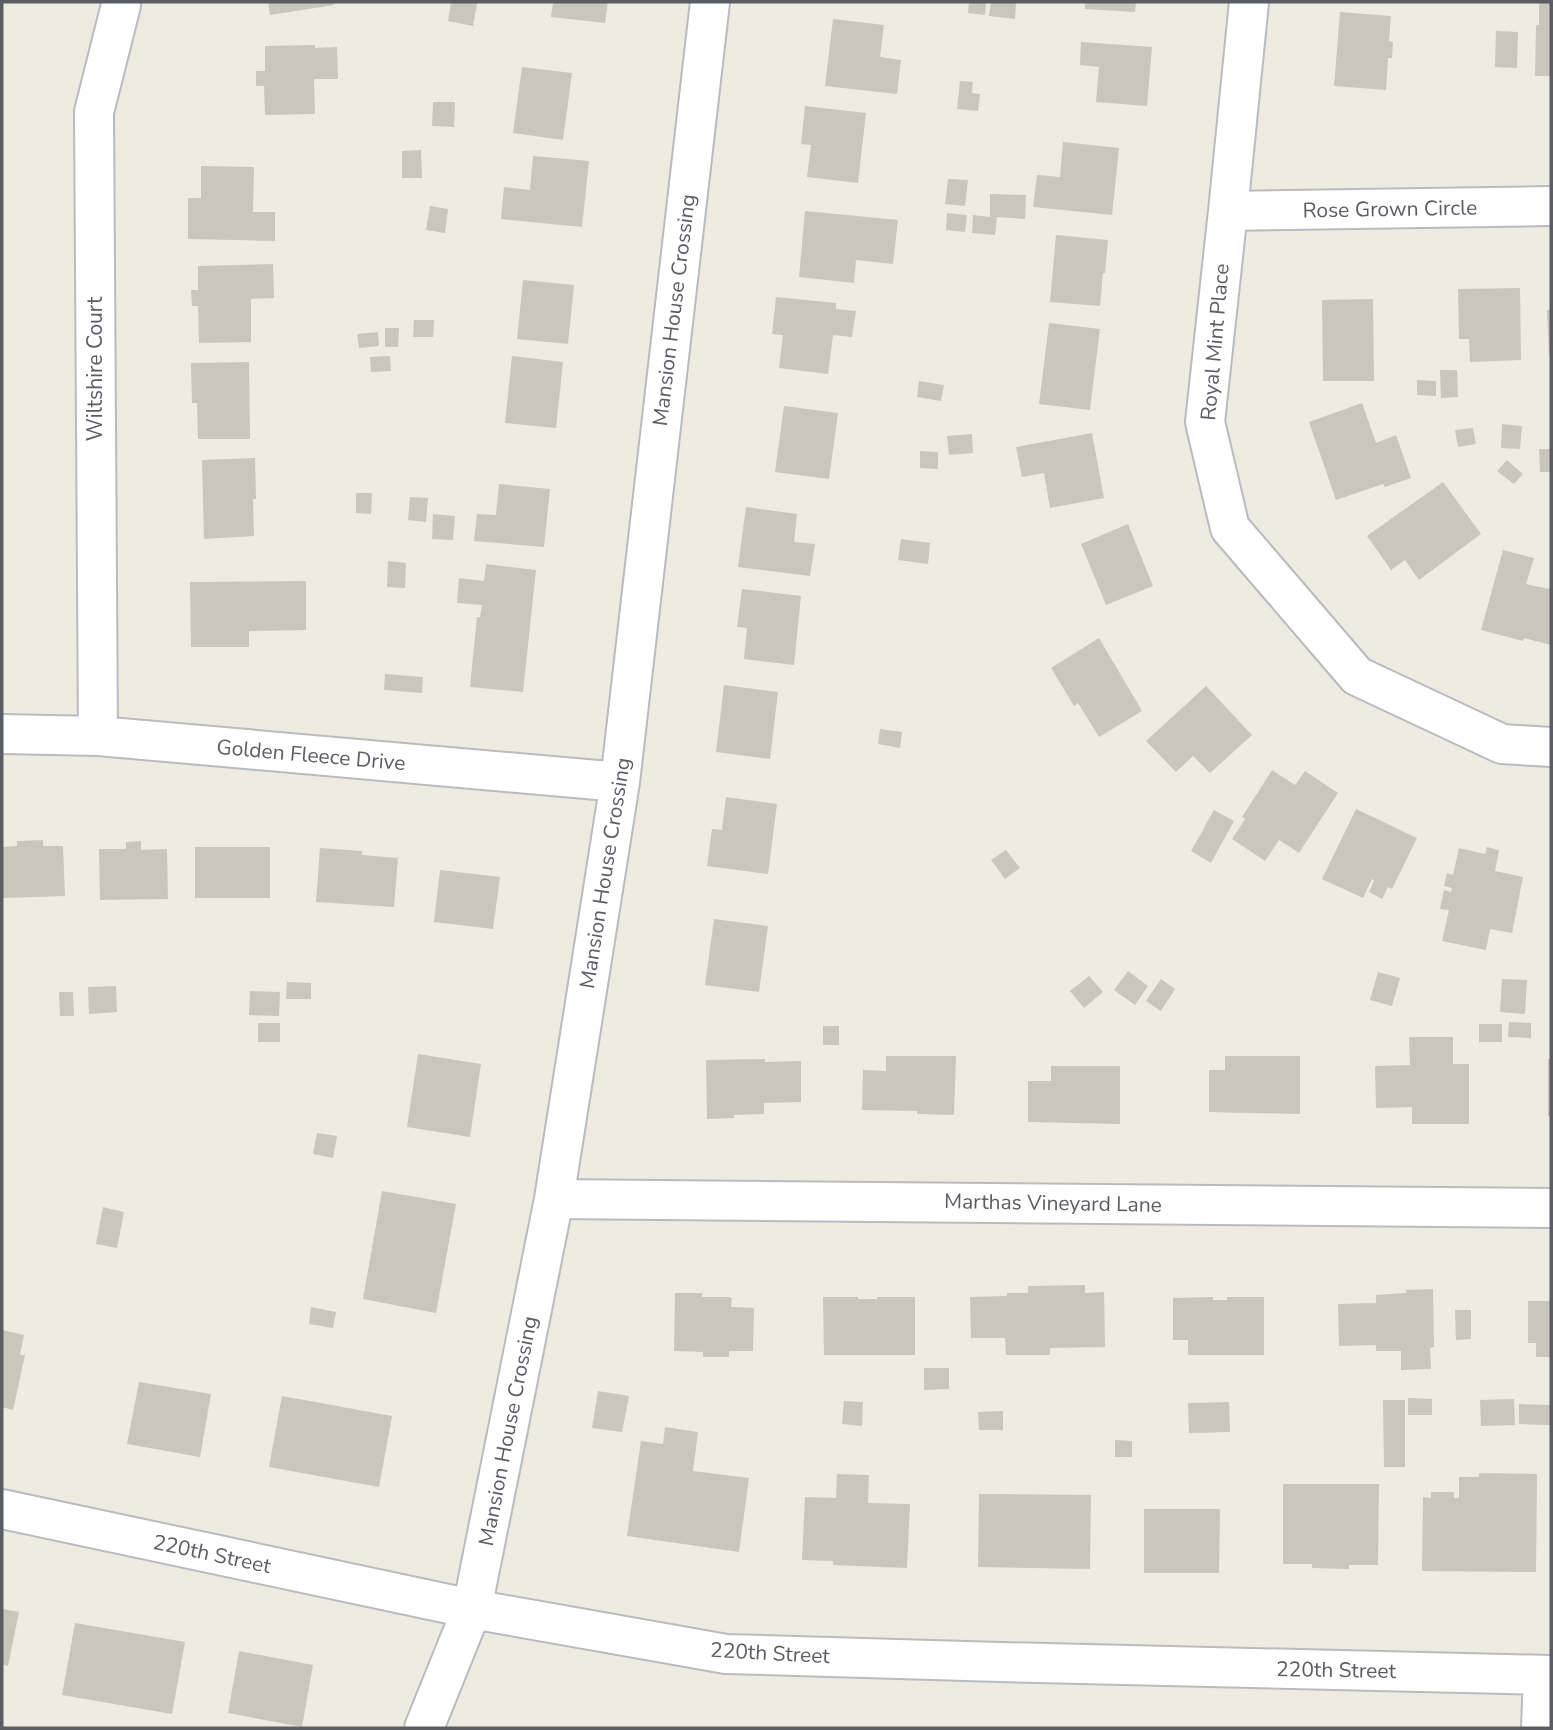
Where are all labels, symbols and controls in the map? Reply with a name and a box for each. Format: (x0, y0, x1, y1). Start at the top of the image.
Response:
street label: Mansion House Crossing (646, 192, 702, 428)
street label: Rose Grown Circle (1302, 193, 1478, 225)
street label: Royal Mint Place (1194, 262, 1236, 422)
street label: Wiltshire Court (81, 296, 109, 441)
street label: Golden Fleece Drive (215, 733, 407, 777)
street label: Mansion House Crossing (573, 755, 637, 991)
street label: Marthas Vineyard Lane (944, 1187, 1162, 1219)
street label: Mansion House Crossing (472, 1314, 544, 1548)
street label: 220th Street (151, 1528, 274, 1580)
street label: 220th Street (709, 1636, 831, 1670)
street label: 220th Street (1276, 1655, 1397, 1685)

